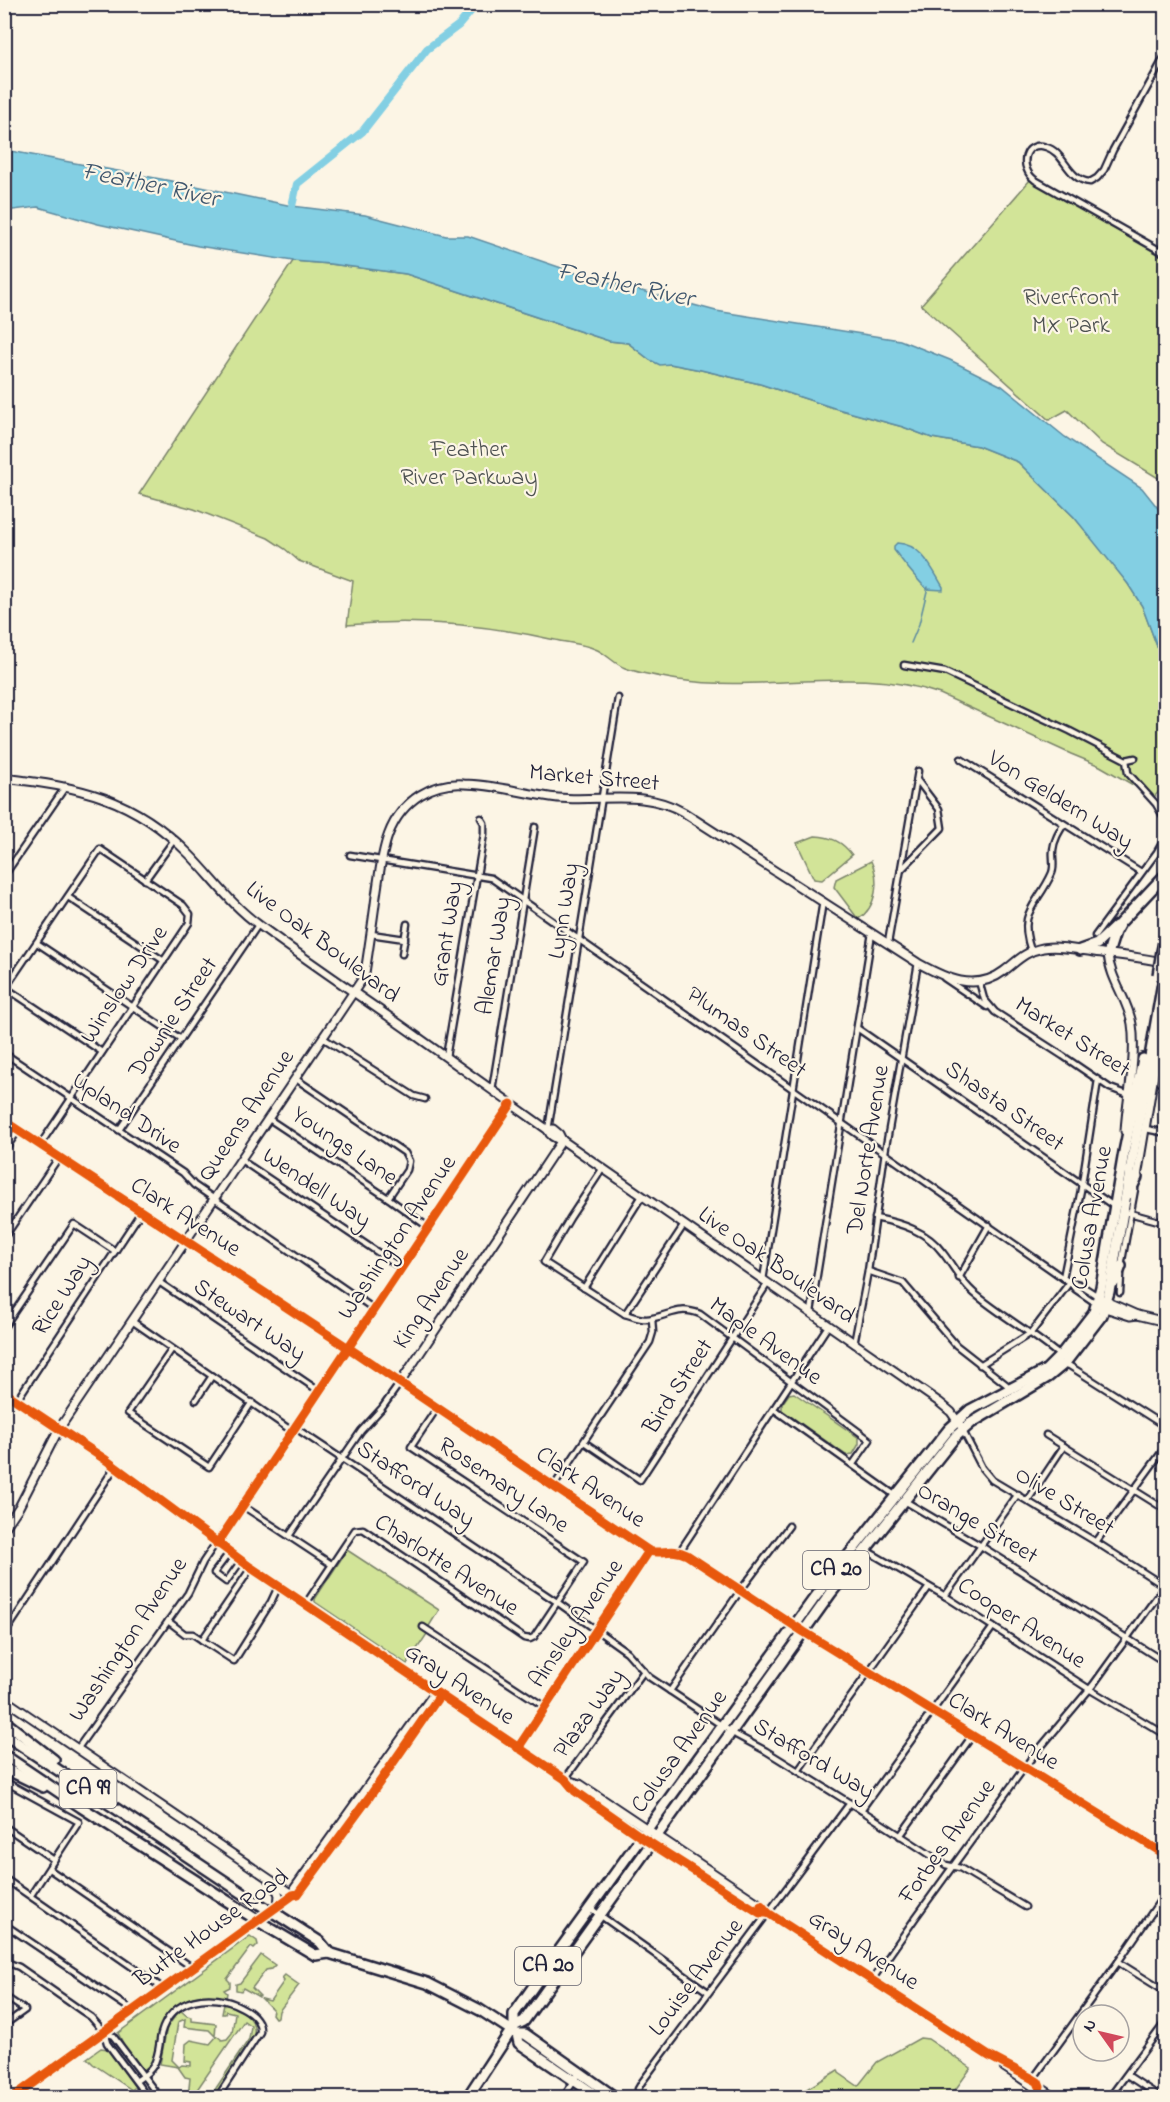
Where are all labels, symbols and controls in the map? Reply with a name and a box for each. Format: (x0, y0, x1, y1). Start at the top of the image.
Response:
water label: Feather River (78, 153, 225, 220)
water label: Feather River (553, 253, 700, 320)
park label: Riverfront MX Park (1023, 281, 1119, 344)
park label: Feather River Parkway (400, 433, 538, 497)
street label: Von Geldern Way (979, 742, 1140, 861)
street label: Market Street (527, 756, 661, 802)
street label: Lynn Way (540, 860, 591, 962)
street label: Live Oak Boulevard (237, 873, 407, 1013)
street label: Grant Way (422, 879, 475, 989)
street label: Alemar Way (468, 894, 523, 1018)
street label: Winslow Drive (72, 918, 178, 1051)
street label: Downie Street (120, 950, 227, 1086)
street label: Plumas Street (678, 978, 814, 1088)
street label: Market Street (1007, 989, 1137, 1087)
street label: Queens Avenue (190, 1043, 304, 1189)
street label: Shasta Street (937, 1053, 1071, 1161)
street label: Del Norte Avenue (838, 1063, 900, 1238)
street label: Upland Drive (64, 1064, 188, 1164)
street label: Youngs Lane (284, 1098, 404, 1196)
street label: Wendell Way (254, 1140, 377, 1239)
street label: Colusa Avenue (1063, 1143, 1123, 1293)
street label: Washington Avenue (330, 1148, 466, 1327)
street label: Clark Avenue (123, 1169, 248, 1267)
street label: Live Oak Boulevard (690, 1198, 862, 1334)
street label: King Avenue (385, 1241, 479, 1357)
street label: Rice Way (24, 1249, 103, 1344)
street label: Stewart Way (185, 1270, 312, 1373)
street label: Maple Avenue (701, 1289, 829, 1395)
street label: Bird Street (634, 1332, 723, 1443)
street label: Rosemary Lane (430, 1429, 576, 1544)
street label: Stafford Way (348, 1432, 481, 1539)
street label: Clark Avenue (528, 1438, 652, 1538)
street label: Olive Street (1007, 1458, 1121, 1546)
street label: Orange Street (910, 1474, 1044, 1574)
street label: Charlotte Avenue (367, 1506, 525, 1626)
street label: Washington Avenue (61, 1550, 197, 1729)
road number: CA 20 (803, 1551, 869, 1589)
street label: Ainsley Avenue (521, 1552, 634, 1696)
street label: Cooper Avenue (950, 1569, 1092, 1679)
street label: Gray Avenue (396, 1635, 521, 1736)
street label: Plaza Way (545, 1662, 635, 1767)
street label: Colusa Avenue (623, 1683, 737, 1821)
street label: Clark Avenue (940, 1684, 1066, 1780)
street label: Stafford Way (745, 1710, 881, 1811)
road number: CA 99 (60, 1770, 116, 1808)
street label: Forbes Avenue (890, 1772, 1005, 1912)
street label: Butte House Road (127, 1860, 297, 1998)
street label: Gray Avenue (800, 1902, 926, 2001)
street label: Louise Avenue (641, 1911, 753, 2044)
road number: CA 20 (515, 1947, 581, 1985)
north arrow (1071, 2003, 1131, 2063)
text: N (1077, 2014, 1103, 2037)

